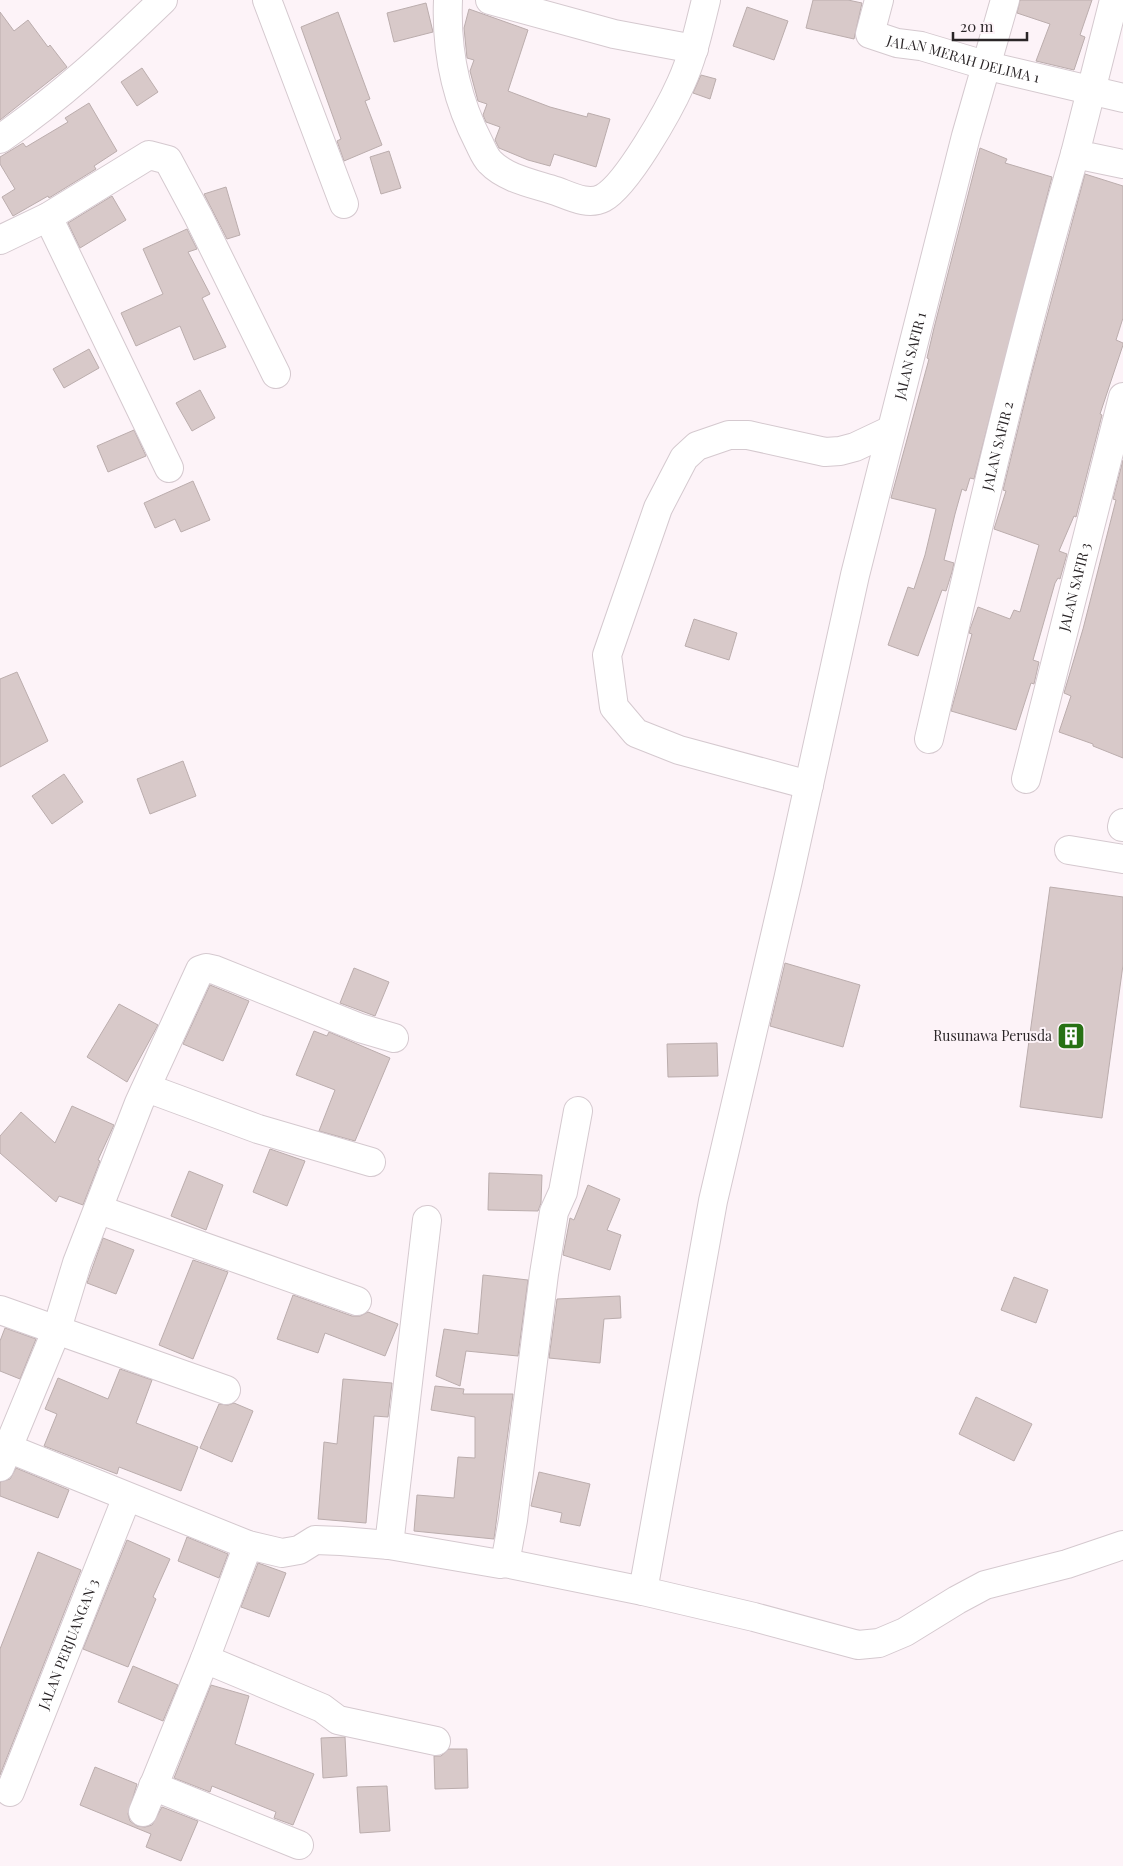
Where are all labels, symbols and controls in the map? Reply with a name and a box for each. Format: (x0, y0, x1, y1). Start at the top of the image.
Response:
scale bar (953, 10, 1027, 42)
text: 20 m (960, 16, 994, 36)
street label: JALAN MERAH DELIMA 1 (884, 30, 1042, 87)
street label: JALAN SAFIR 1 (889, 310, 930, 402)
street label: JALAN SAFIR 2 (977, 399, 1017, 493)
street label: JALAN SAFIR 3 (1054, 541, 1095, 634)
building icon: Rusunawa Perusda (1056, 1021, 1086, 1051)
place label: Rusunawa Perusda (933, 1026, 1052, 1045)
street label: JALAN PERJUANGAN 3 (33, 1576, 103, 1713)

